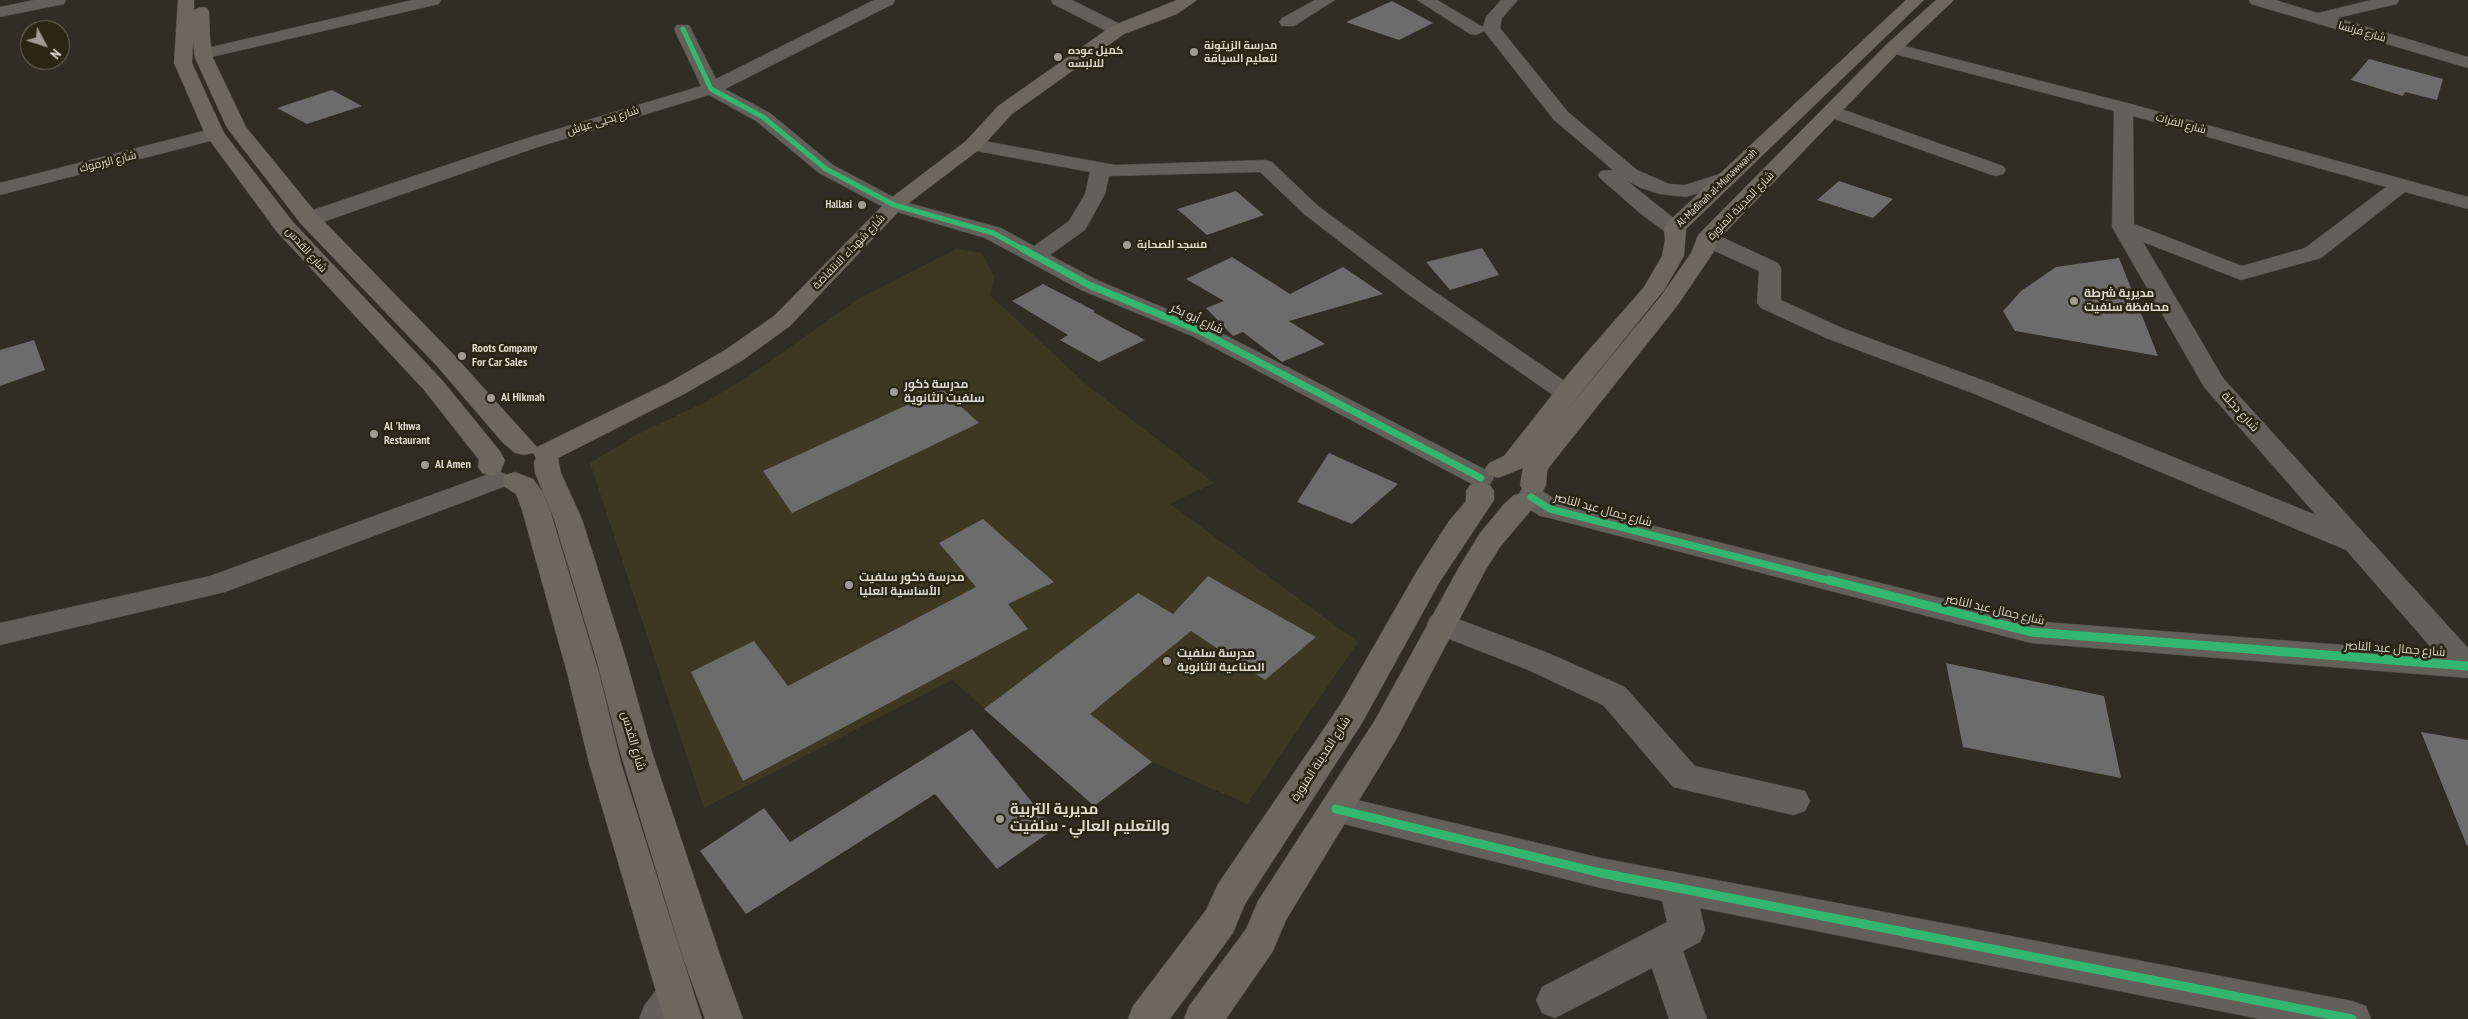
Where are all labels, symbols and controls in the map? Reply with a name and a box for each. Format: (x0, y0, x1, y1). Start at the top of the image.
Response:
street label: شارع فرنسا (2337, 19, 2387, 45)
north arrow (20, 20, 70, 70)
place label: مدرسة الزيتونة لتعليم السياقة (1204, 39, 1277, 65)
place label: كميل عوده للالبسه (1068, 44, 1123, 70)
text: N (46, 45, 65, 63)
marker: مدرسة الزيتونة لتعليم السياقة (1188, 46, 1200, 58)
marker: كميل عوده للالبسه (1052, 51, 1064, 63)
street label: شارع يحيى عياش (565, 104, 641, 138)
street label: شارع الفرات (2154, 111, 2208, 137)
street label: Al-Madīnah al-Munawwarah (1674, 146, 1760, 230)
street label: ِشارع اليرموك (78, 149, 138, 175)
street label: شارع المدينة المنورة (1705, 169, 1777, 243)
place label: Hallasi (825, 198, 852, 212)
marker: Hallasi (856, 199, 868, 211)
street label: شارع شهداء الانتفاضة (810, 212, 888, 292)
street label: شارع القدس (282, 225, 330, 275)
place label: مسجد الصحابة (1137, 238, 1207, 252)
marker: مسجد الصحابة (1121, 239, 1133, 251)
place label: مديرية شرطة محافظة سلفيت (2084, 287, 2169, 315)
marker: مديرية شرطة محافظة سلفيت (2068, 295, 2080, 307)
street label: شارع أبو بكر (1168, 301, 1226, 337)
place label: Roots Company For Car Sales (472, 342, 537, 370)
marker: Roots Company For Car Sales (456, 350, 468, 362)
place label: مدرسة ذكور سلفيت الثانوية (904, 378, 985, 406)
marker: مدرسة ذكور سلفيت الثانوية (888, 386, 900, 398)
street label: شارع دجلة (2218, 389, 2262, 435)
place label: Al Hikmah (501, 391, 545, 405)
marker: Al Hikmah (485, 392, 497, 404)
place label: Al 'khwa Restaurant (384, 420, 430, 448)
marker: Al 'khwa Restaurant (368, 428, 380, 440)
place label: Al Amen (435, 458, 471, 472)
marker: Al Amen (419, 459, 431, 471)
street label: شارع جمال عبد الناصر (1552, 490, 1654, 530)
place label: مدرسة ذكور سلفيت الأساسية العليا (859, 571, 965, 599)
marker: مدرسة ذكور سلفيت الأساسية العليا (843, 579, 855, 591)
street label: شارع جمال عبد الناصر (1944, 592, 2046, 628)
street label: شارع جمال عبد الناصر (2344, 638, 2446, 660)
place label: مدرسة سلفيت الصناعية الثانوية (1177, 647, 1265, 675)
marker: مدرسة سلفيت الصناعية الثانوية (1161, 655, 1173, 667)
street label: شارع القدس (618, 710, 648, 772)
street label: شارع المدينة المنورة (1288, 714, 1354, 804)
place label: مديرية التربية والتعليم العالي - سلفيت (1010, 801, 1170, 836)
marker: مديرية التربية والتعليم العالي - سلفيت (994, 813, 1006, 825)

